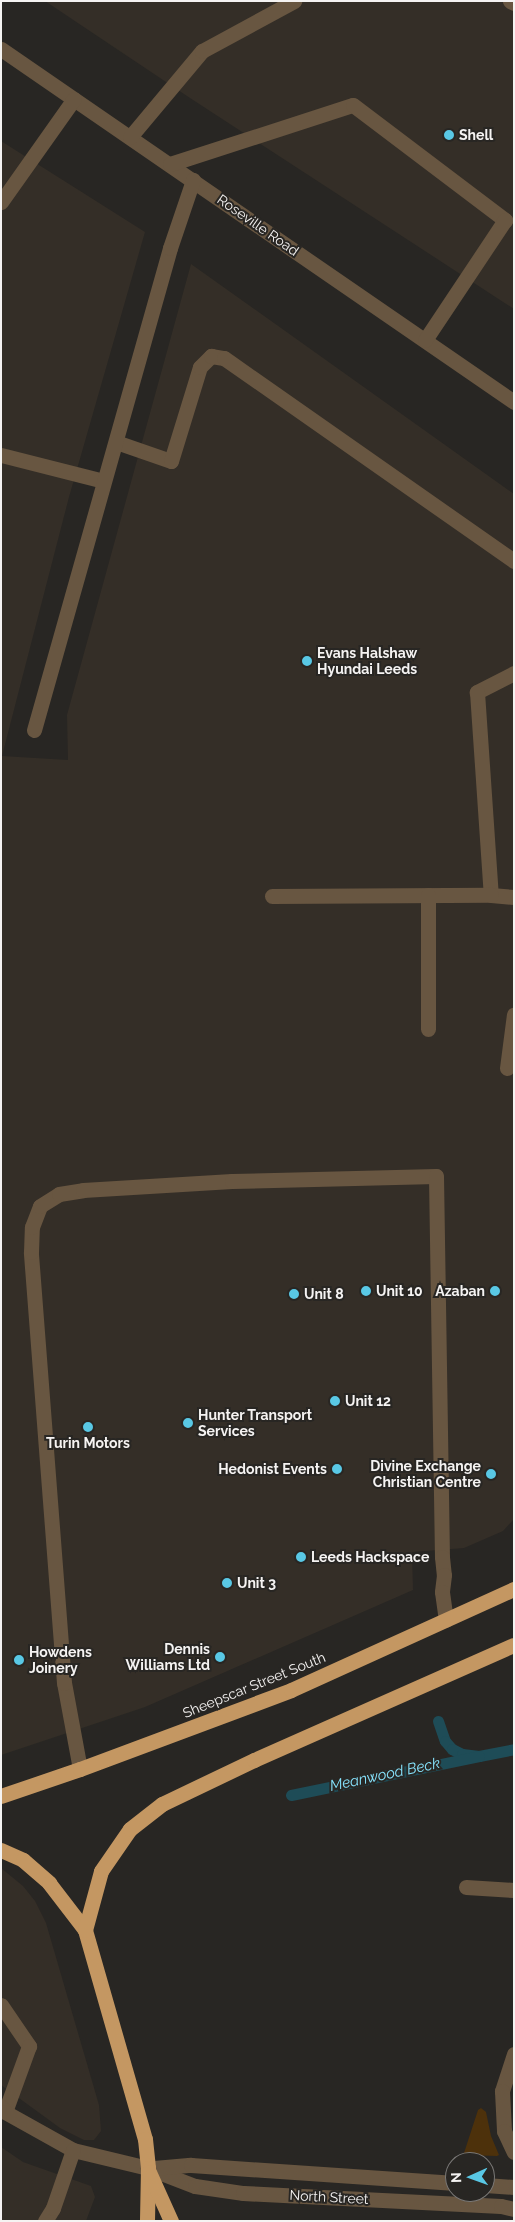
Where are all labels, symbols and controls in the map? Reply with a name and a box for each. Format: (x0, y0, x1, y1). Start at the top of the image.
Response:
place label: Shell (459, 127, 493, 143)
marker: Shell (443, 129, 455, 141)
street label: Roseville Road (214, 191, 302, 259)
place label: Evans Halshaw Hyundai Leeds (317, 645, 417, 678)
marker: Evans Halshaw Hyundai Leeds (301, 655, 313, 667)
place label: Unit 10 (376, 1283, 423, 1299)
place label: Azaban (435, 1283, 485, 1299)
marker: Unit 10 (360, 1285, 372, 1297)
marker: Azaban (489, 1285, 501, 1297)
place label: Unit 8 (304, 1286, 344, 1302)
marker: Unit 8 (288, 1288, 300, 1300)
place label: Unit 12 (345, 1393, 391, 1409)
marker: Unit 12 (329, 1395, 341, 1407)
place label: Hunter Transport Services (198, 1407, 313, 1440)
marker: Hunter Transport Services (182, 1417, 194, 1429)
marker: Turin Motors (82, 1421, 94, 1433)
place label: Turin Motors (46, 1435, 130, 1451)
place label: Divine Exchange Christian Centre (370, 1458, 481, 1490)
place label: Hedonist Events (218, 1461, 327, 1477)
marker: Hedonist Events (331, 1463, 343, 1475)
marker: Divine Exchange Christian Centre (485, 1468, 497, 1480)
place label: Leeds Hackspace (311, 1549, 429, 1565)
marker: Leeds Hackspace (295, 1551, 307, 1563)
place label: Unit 3 (237, 1575, 276, 1591)
marker: Unit 3 (221, 1577, 233, 1589)
place label: Dennis Williams Ltd (126, 1641, 210, 1674)
place label: Howdens Joinery (29, 1644, 92, 1676)
street label: Sheepscar Street South (180, 1649, 328, 1721)
marker: Dennis Williams Ltd (214, 1651, 226, 1663)
marker: Howdens Joinery (13, 1654, 25, 1666)
water label: Meanwood Beck (328, 1755, 442, 1795)
north arrow (445, 2152, 495, 2202)
text: N (448, 2172, 464, 2183)
street label: North Street (289, 2187, 369, 2207)

